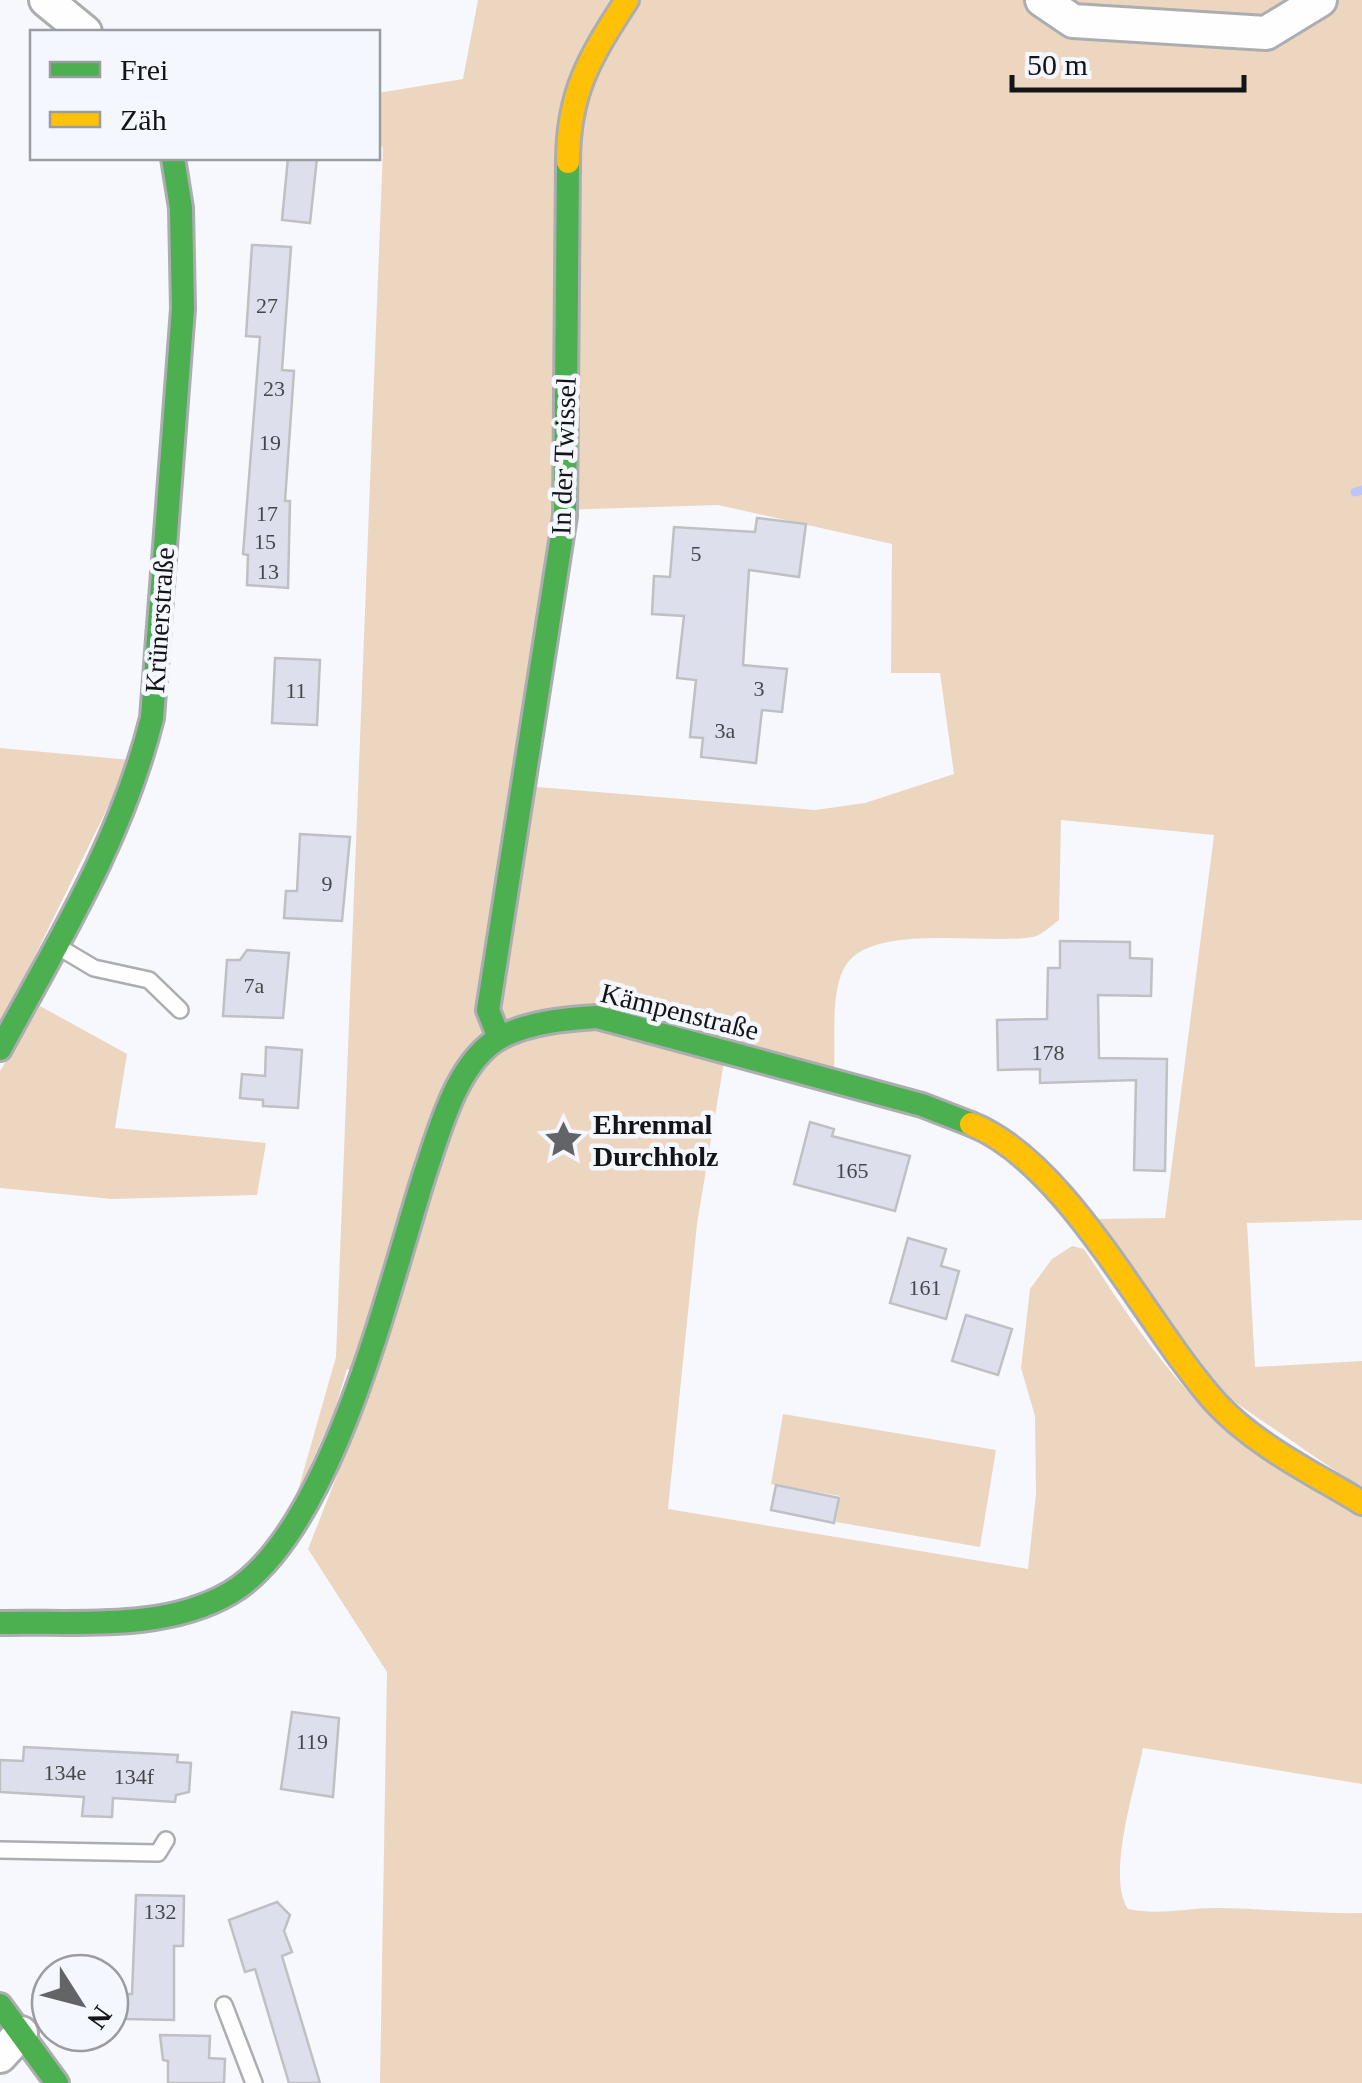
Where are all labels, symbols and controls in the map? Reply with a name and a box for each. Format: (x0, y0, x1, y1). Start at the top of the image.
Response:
legend (30, 30, 380, 160)
scale bar (1012, 30, 1244, 92)
text: 50 m (1027, 48, 1088, 81)
text: Frei (120, 53, 168, 86)
text: Zäh (120, 103, 167, 136)
house number: 27 (256, 293, 278, 318)
house number: 23 (263, 376, 285, 401)
street label: In der Twissel (545, 376, 582, 535)
house number: 19 (259, 430, 281, 455)
house number: 17 (256, 501, 278, 526)
house number: 15 (254, 529, 276, 554)
house number: 5 (691, 541, 702, 566)
street label: Krünerstraße (139, 546, 180, 694)
house number: 13 (257, 559, 279, 584)
house number: 3 (754, 676, 765, 701)
house number: 11 (285, 678, 307, 703)
house number: 3a (715, 718, 736, 743)
house number: 9 (322, 871, 333, 896)
house number: 7a (244, 973, 265, 998)
street label: Kämpenstraße (598, 977, 762, 1046)
house number: 178 (1032, 1040, 1065, 1065)
place label: Ehrenmal Durchholz (593, 1109, 719, 1172)
place icon: Ehrenmal Durchholz (542, 1119, 584, 1161)
house number: 165 (836, 1158, 869, 1183)
house number: 161 (909, 1275, 942, 1300)
house number: 119 (296, 1729, 328, 1754)
house number: 134e (44, 1760, 86, 1785)
house number: 134f (114, 1764, 155, 1789)
house number: 132 (144, 1899, 177, 1924)
north arrow (30, 1953, 130, 2053)
text: N (81, 2000, 118, 2035)

